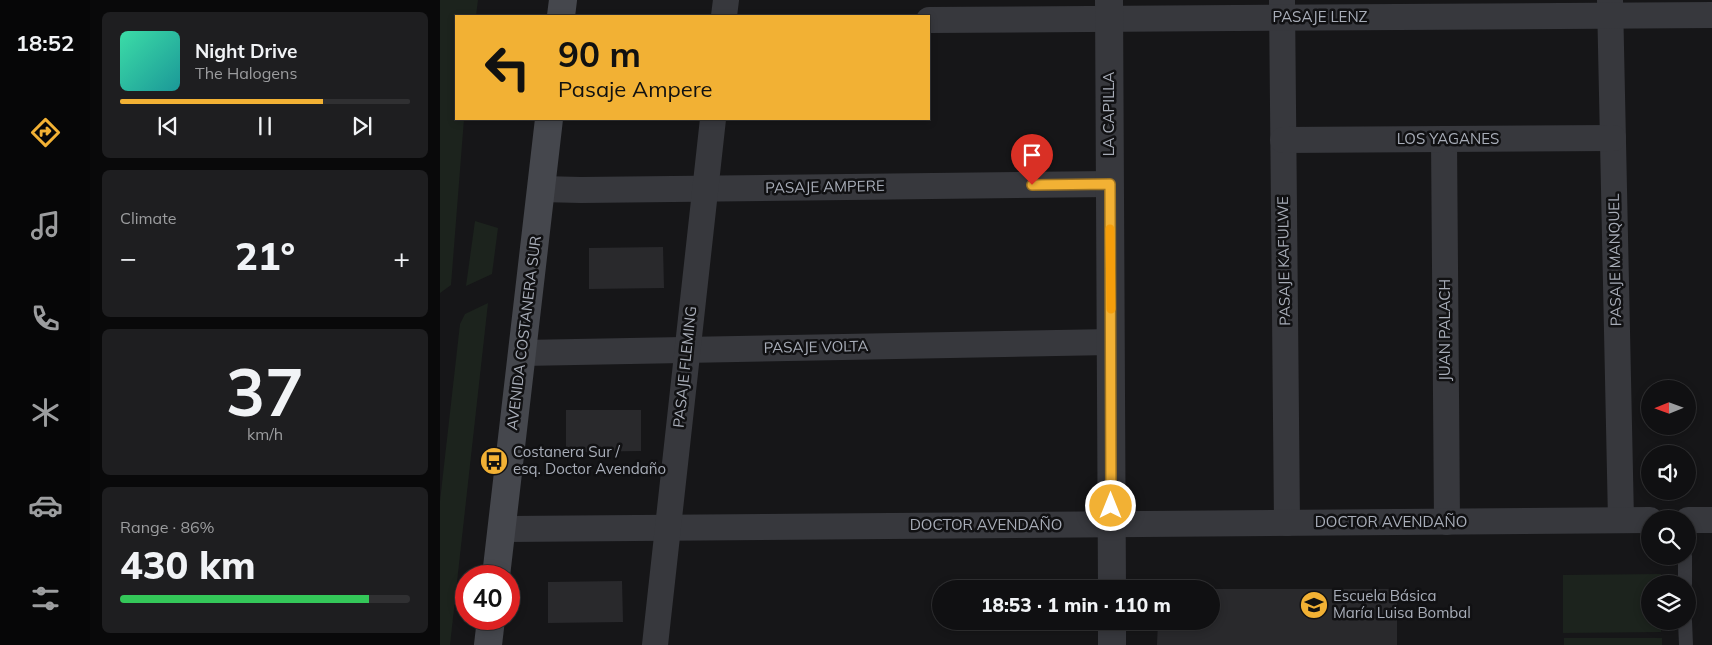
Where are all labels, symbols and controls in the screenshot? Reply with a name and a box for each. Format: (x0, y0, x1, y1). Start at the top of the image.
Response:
street label: PASAJE LENZ (1272, 7, 1368, 26)
text: 18:52 (16, 29, 74, 57)
text: 90 m (558, 32, 641, 76)
icon: left (475, 35, 540, 100)
text: Night Drive (195, 39, 297, 63)
text: The Halogens (195, 63, 297, 83)
street label: LA CAPILLA (1099, 72, 1118, 156)
text: Pasaje Ampere (558, 75, 713, 103)
icon: previous (154, 112, 182, 140)
icon: pause (251, 112, 279, 140)
icon: next (348, 112, 376, 140)
icon: directions (28, 115, 63, 150)
street label: LOS YAGANES (1397, 129, 1499, 148)
pin (1011, 134, 1053, 185)
icon: arrive (1018, 141, 1046, 169)
street label: PASAJE AMPERE (765, 176, 885, 197)
street label: PASAJE MANQUEL (1604, 194, 1625, 326)
street label: PASAJE KAFULWE (1273, 196, 1294, 326)
icon: music (28, 208, 63, 243)
text: Climate (120, 208, 176, 228)
text: 21° (235, 232, 295, 280)
street label: AVENIDA COSTANERA SUR (502, 235, 545, 431)
text: − (120, 240, 137, 275)
text: + (393, 240, 410, 275)
street label: JUAN PALACH (1435, 279, 1454, 381)
icon: phone (28, 301, 63, 336)
street label: PASAJE FLEMING (669, 305, 700, 429)
street label: PASAJE VOLTA (763, 336, 869, 357)
text: 37 (226, 351, 304, 432)
north arrow (1641, 380, 1696, 435)
map controls (1641, 380, 1696, 630)
icon: climate (28, 395, 63, 430)
text: km/h (247, 424, 283, 444)
place label: Costanera Sur / esq. Doctor Avendaño (513, 442, 666, 478)
button: sound (1641, 445, 1696, 500)
bus stop icon: Costanera Sur / esq. Doctor Avendaño (479, 446, 509, 476)
position arrow (1084, 479, 1136, 531)
icon: car (28, 488, 63, 523)
button: search (1641, 510, 1696, 565)
street label: DOCTOR AVENDAÑO (1315, 512, 1467, 531)
street label: DOCTOR AVENDAÑO (910, 515, 1062, 534)
text: Range · 86% (120, 517, 215, 537)
text: 430 km (120, 541, 256, 589)
speed limit sign: 40 (455, 565, 520, 630)
button: layers (1641, 575, 1696, 630)
icon: filters (28, 581, 63, 616)
place label: Escuela Básica María Luisa Bombal (1333, 586, 1471, 622)
school or university icon: Escuela Básica María Luisa Bombal (1299, 590, 1329, 620)
text: 18:53 · 1 min · 110 m (981, 593, 1171, 617)

